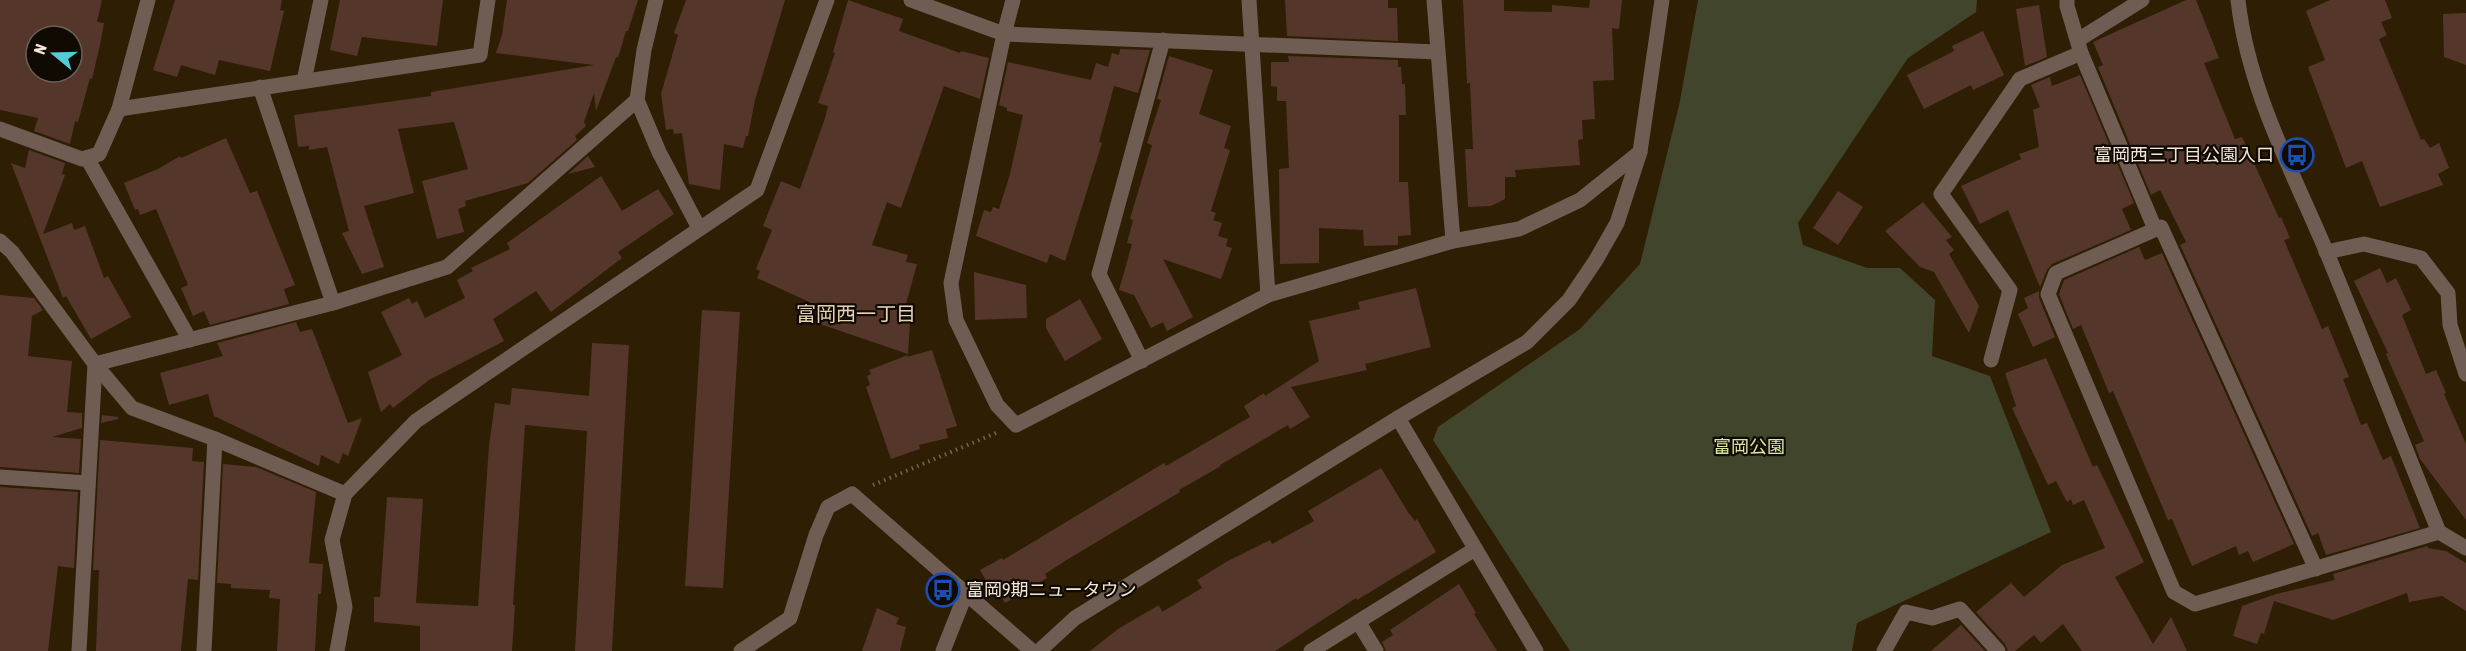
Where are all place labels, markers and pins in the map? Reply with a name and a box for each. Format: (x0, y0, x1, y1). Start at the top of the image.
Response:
bus stop icon: 富岡西三丁目公園入口 (2279, 137, 2315, 173)
place label: 富岡西三丁目公園入口 (2094, 144, 2274, 165)
bus stop icon: 富岡9期ニュータウン (925, 572, 961, 608)
place label: 富岡9期ニュータウン (966, 579, 1136, 600)

